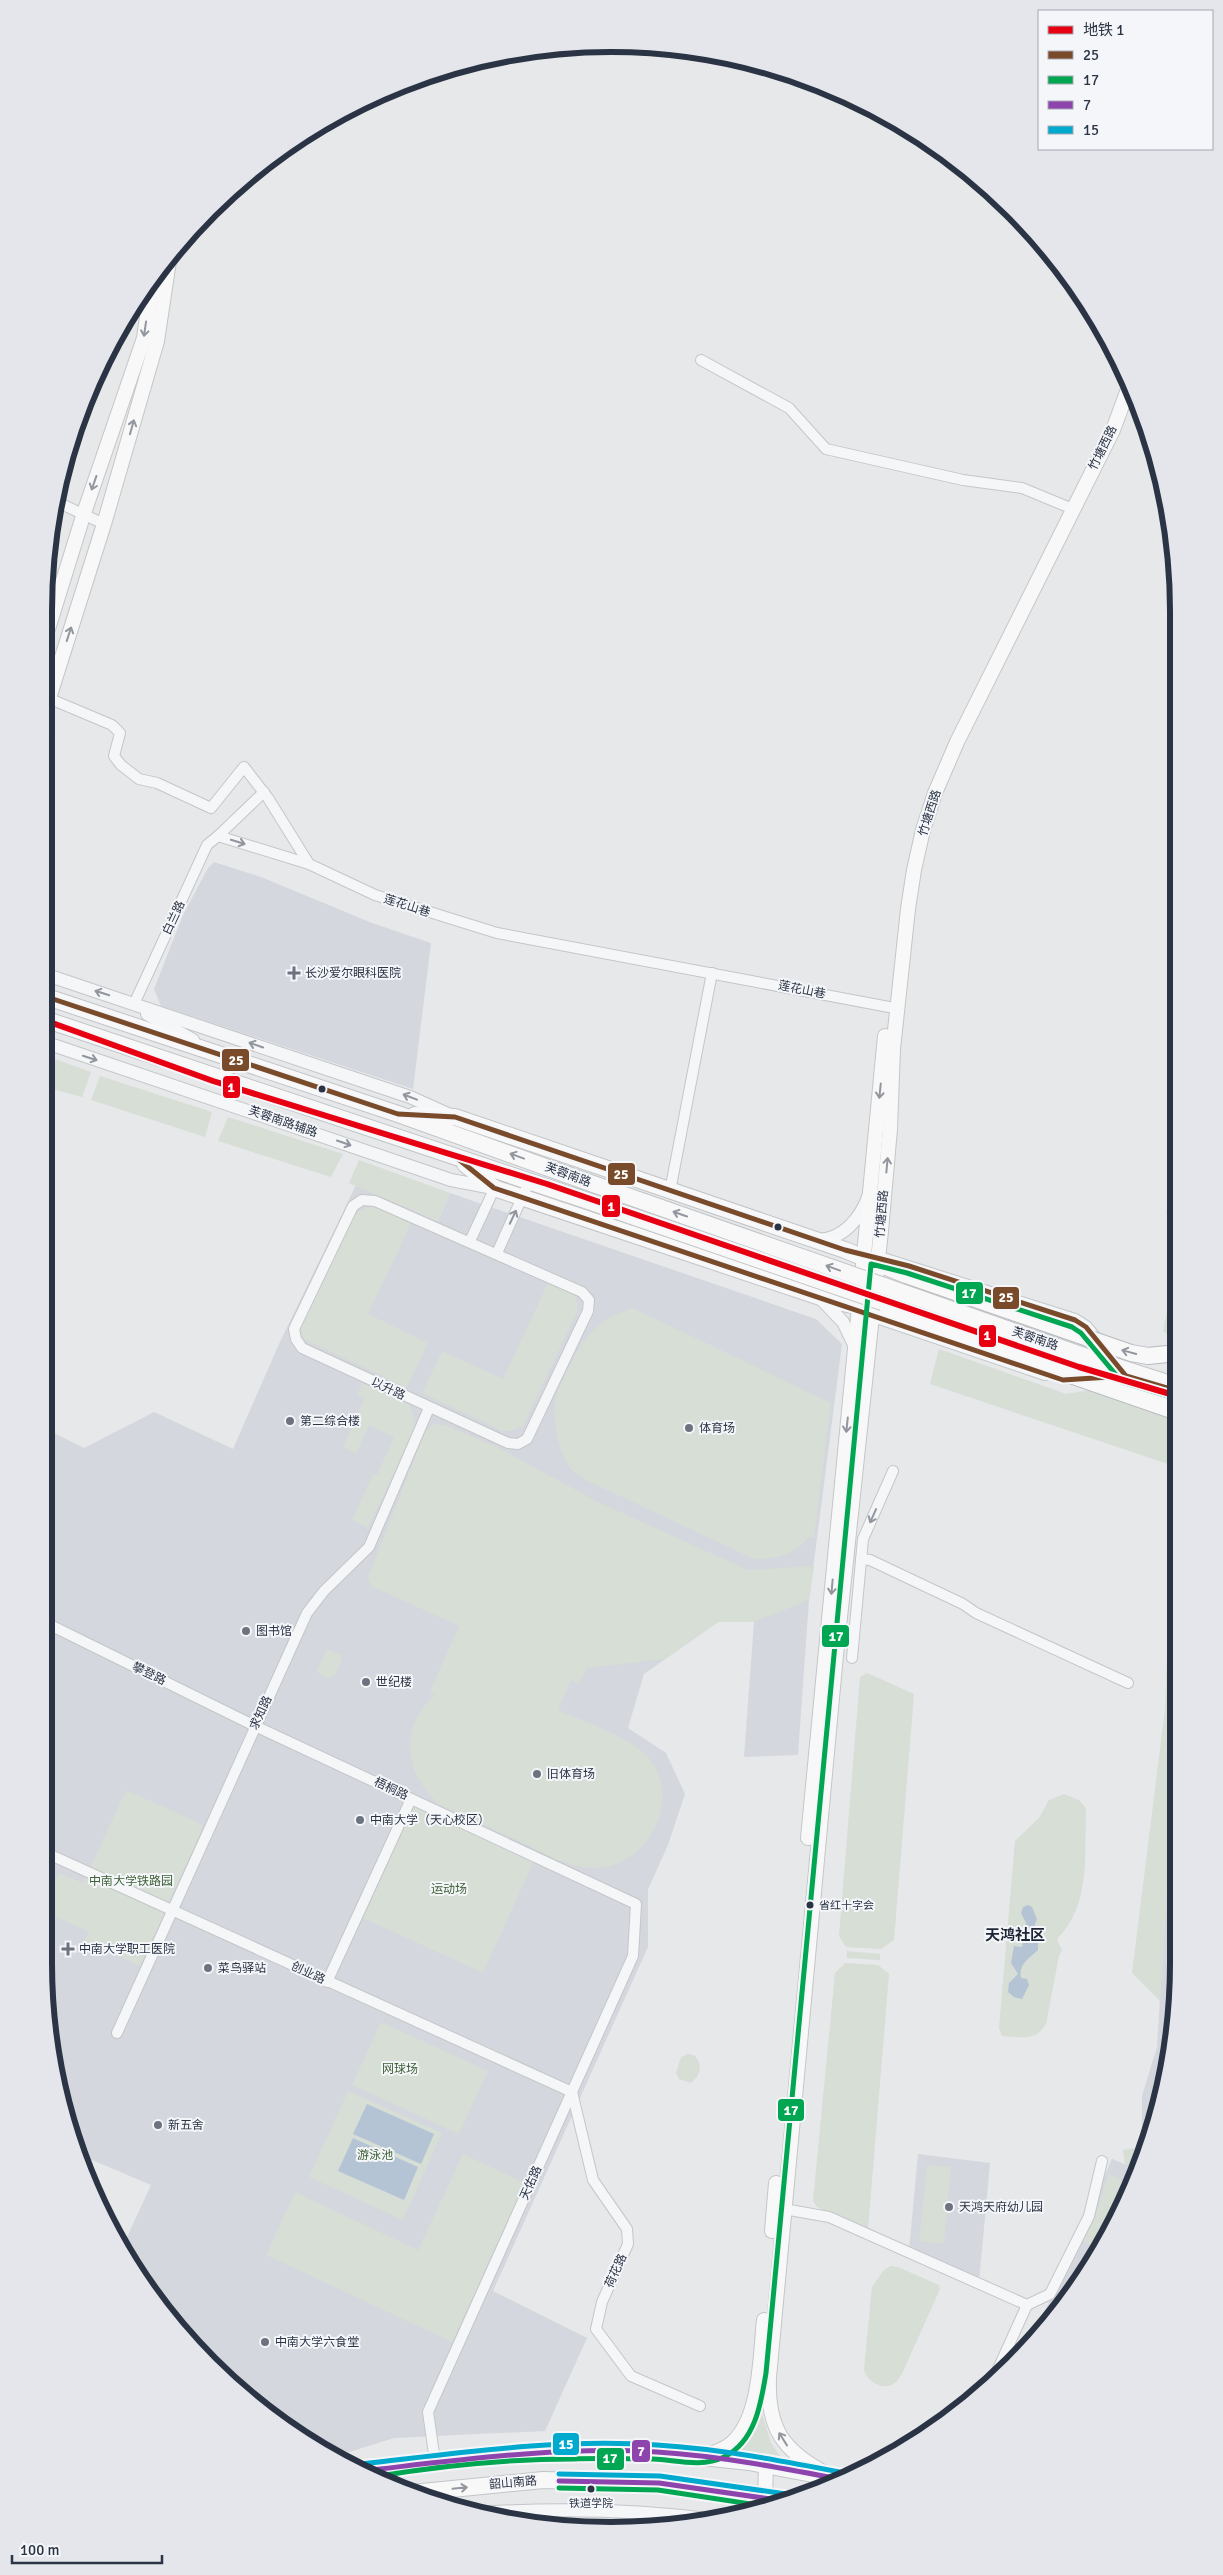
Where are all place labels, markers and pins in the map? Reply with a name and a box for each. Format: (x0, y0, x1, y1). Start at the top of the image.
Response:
marker: 长沙爱尔眼科医院 (287, 966, 301, 980)
place label: 长沙爱尔眼科医院 (305, 966, 401, 981)
unlabelled marker (317, 1084, 327, 1094)
unlabelled marker (773, 1222, 783, 1232)
place label: 第二综合楼 (300, 1414, 360, 1429)
marker: 第二综合楼 (284, 1415, 296, 1427)
place label: 体育场 (699, 1421, 735, 1436)
marker: 体育场 (683, 1422, 695, 1434)
place label: 图书馆 (256, 1624, 292, 1639)
marker: 图书馆 (240, 1625, 252, 1637)
place label: 世纪楼 (376, 1675, 412, 1690)
marker: 世纪楼 (360, 1676, 372, 1688)
place label: 旧体育场 (547, 1767, 595, 1782)
marker: 旧体育场 (531, 1768, 543, 1780)
place label: 中南大学（天心校区） (370, 1813, 490, 1828)
marker: 中南大学（天心校区） (354, 1814, 366, 1826)
place label: 省红十字会 (819, 1899, 874, 1912)
marker: 省红十字会 (805, 1900, 815, 1910)
marker: 中南大学职工医院 (61, 1942, 75, 1956)
place label: 中南大学职工医院 (79, 1942, 175, 1957)
place label: 菜鸟驿站 (218, 1961, 266, 1976)
marker: 菜鸟驿站 (202, 1962, 214, 1974)
place label: 新五舍 (168, 2118, 204, 2133)
marker: 新五舍 (152, 2119, 164, 2131)
place label: 天鸿天府幼儿园 (959, 2200, 1043, 2215)
marker: 天鸿天府幼儿园 (943, 2201, 955, 2213)
place label: 中南大学六食堂 (275, 2335, 359, 2350)
marker: 中南大学六食堂 (259, 2336, 271, 2348)
marker: 铁道学院 (586, 2484, 596, 2494)
place label: 铁道学院 (569, 2497, 613, 2510)

